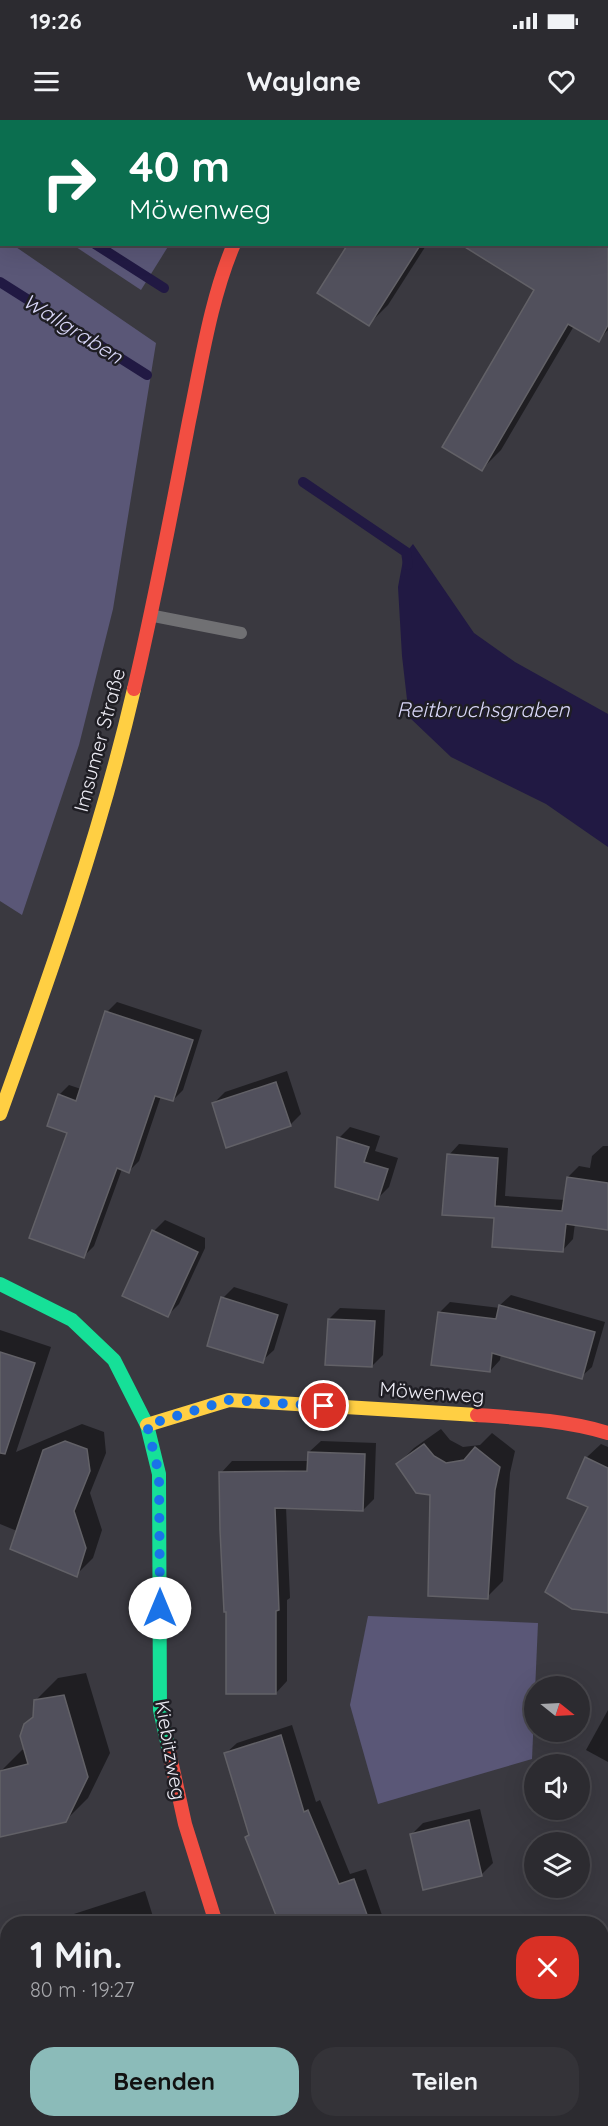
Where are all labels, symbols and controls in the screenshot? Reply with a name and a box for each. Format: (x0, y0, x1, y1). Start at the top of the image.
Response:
text: 19:26 (30, 7, 82, 35)
text: Waylane (247, 64, 361, 98)
icon: menu (30, 65, 63, 98)
icon: heart (545, 65, 578, 98)
text: 40 m (129, 140, 230, 193)
icon: right (30, 144, 108, 222)
text: Möwenweg (129, 192, 271, 226)
water label: Wallgraben (18, 287, 128, 369)
street label: Imsumer Straße (68, 665, 130, 815)
water label: Reitbruchsgraben (396, 696, 570, 722)
street label: Möwenweg (379, 1376, 485, 1408)
pin (298, 1380, 349, 1431)
icon: arrive (307, 1389, 340, 1422)
position arrow (128, 1576, 192, 1640)
north arrow (524, 1676, 590, 1742)
map controls (524, 1676, 590, 1898)
street label: Kiebitzweg (150, 1698, 192, 1802)
button: sound (524, 1754, 590, 1820)
button: layers (524, 1832, 590, 1898)
text: 1 Min. (30, 1932, 122, 1977)
button: close (516, 1936, 579, 1999)
text: 80 m · 19:27 (30, 1977, 135, 2002)
button: Beenden (30, 2047, 299, 2116)
button: Teilen (311, 2047, 579, 2116)

